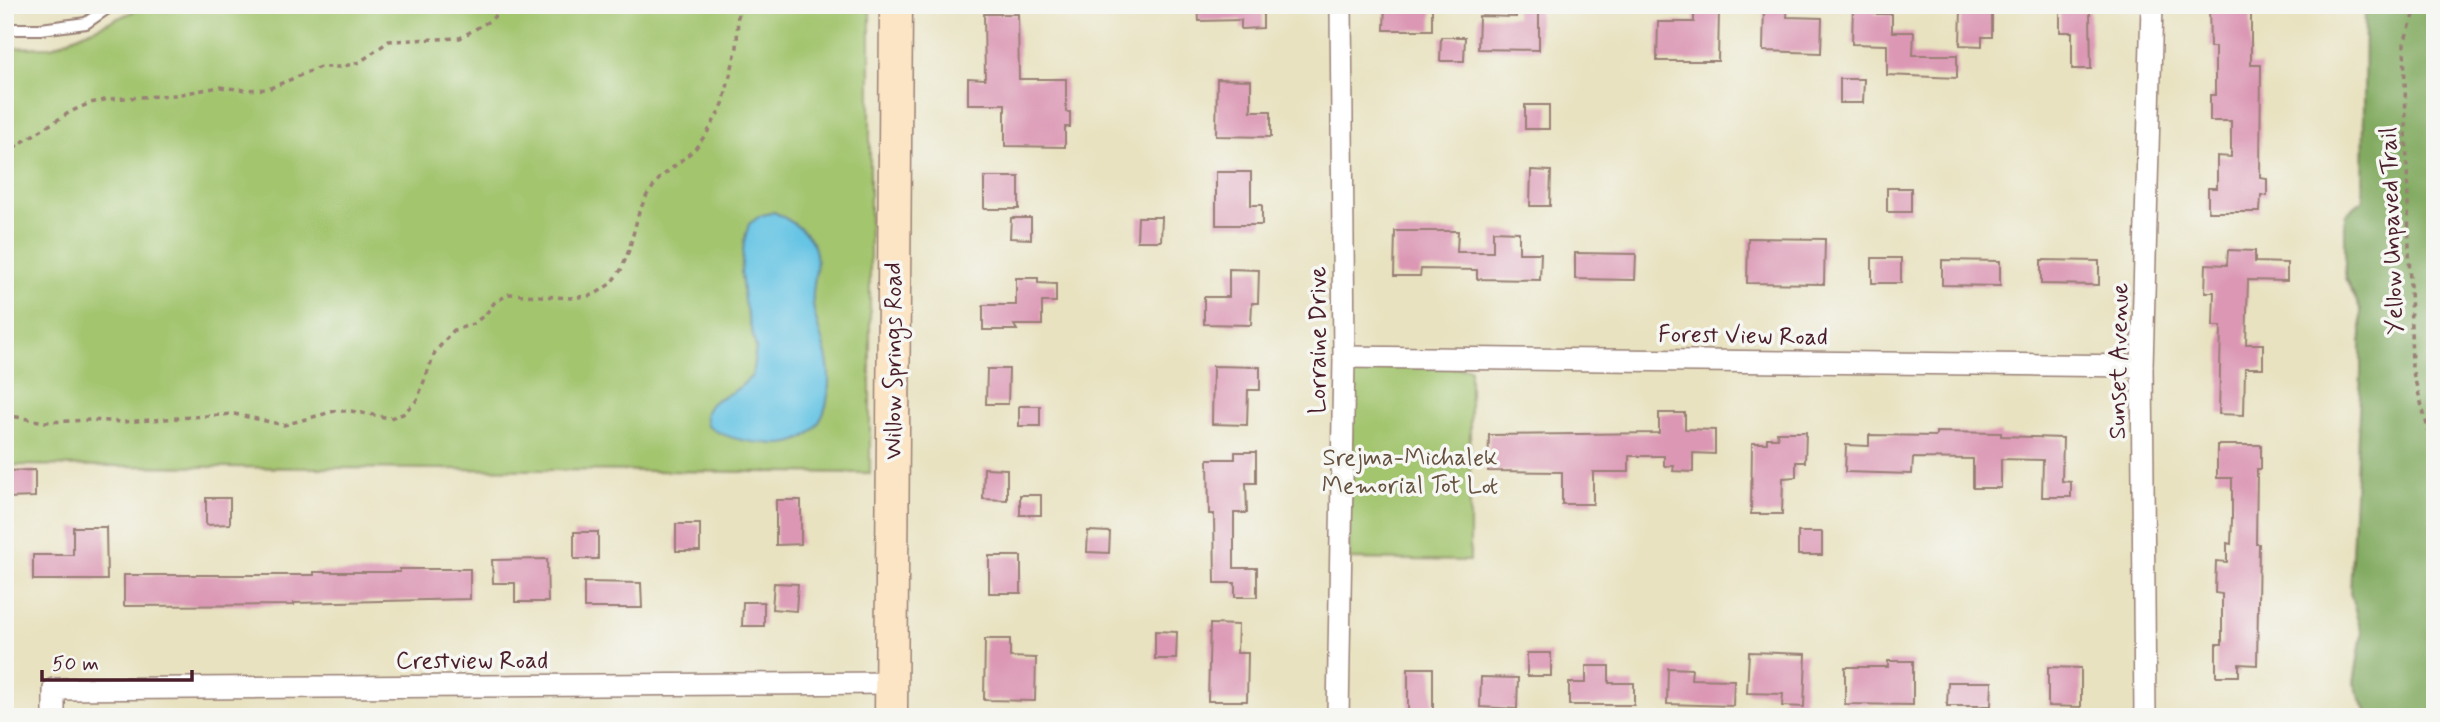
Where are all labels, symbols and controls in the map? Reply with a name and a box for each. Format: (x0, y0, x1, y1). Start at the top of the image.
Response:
street label: Yellow Unpaved Trail (2373, 126, 2412, 335)
street label: Willow Springs Road (879, 262, 912, 460)
street label: Lorraine Drive (1303, 266, 1334, 414)
street label: Sunset Avenue (2103, 282, 2136, 440)
street label: Forest View Road (1658, 320, 1828, 353)
park label: Srejma-Michalek Memorial Tot Lot (1322, 443, 1498, 502)
scale bar (42, 638, 192, 682)
street label: Crestview Road (396, 646, 548, 677)
text: 50 m (52, 650, 99, 678)

